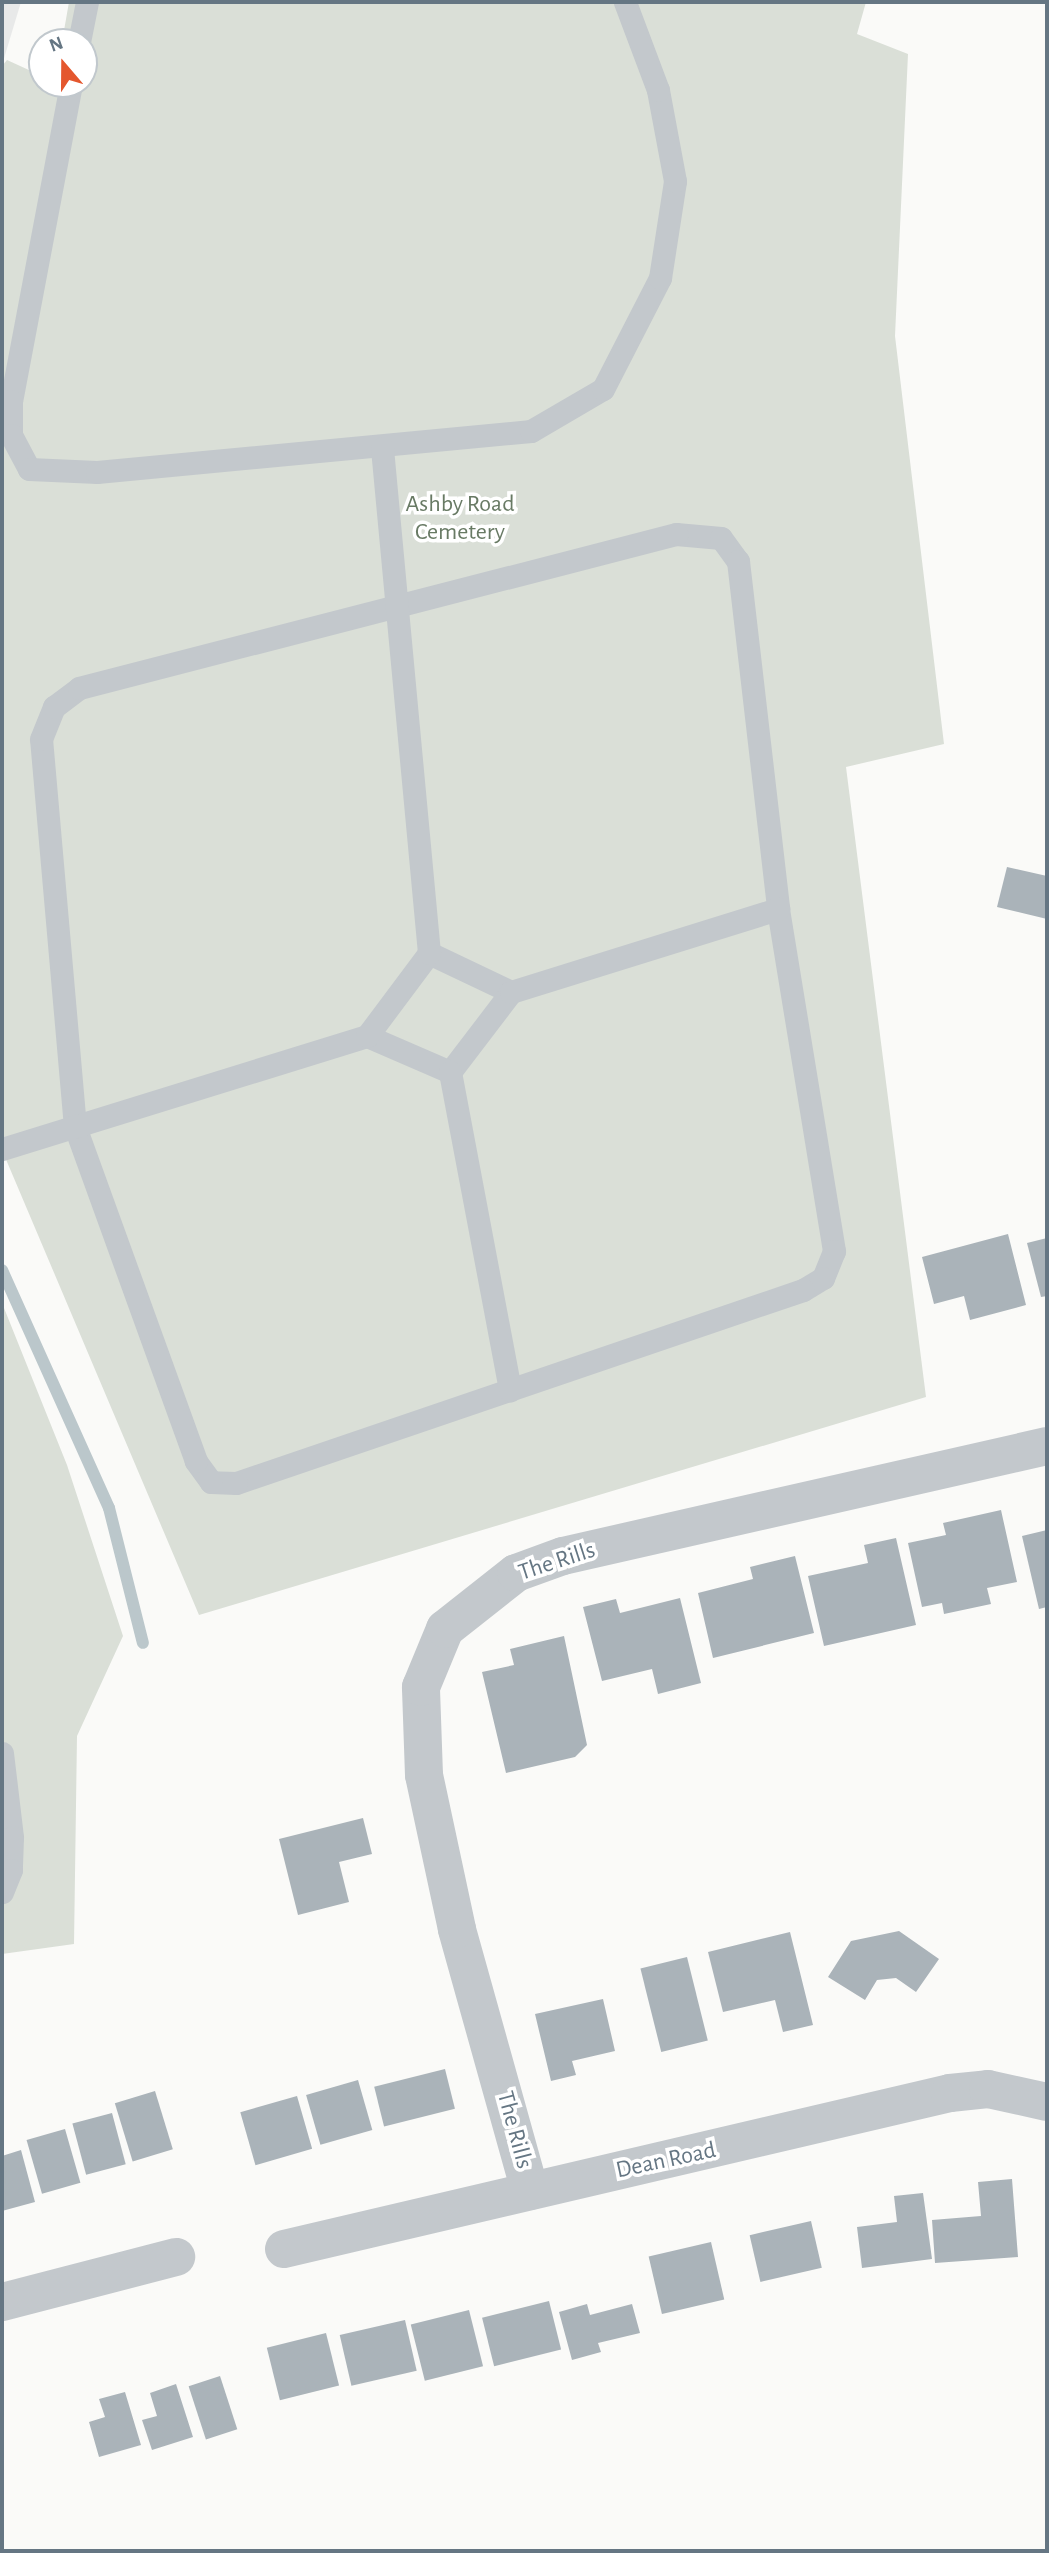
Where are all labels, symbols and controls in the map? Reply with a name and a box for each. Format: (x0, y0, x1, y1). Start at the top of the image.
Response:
north arrow (28, 28, 98, 98)
text: N (47, 33, 66, 56)
park label: Ashby Road Cemetery (405, 491, 515, 547)
street label: The Rills (515, 1536, 599, 1588)
street label: The Rills (490, 2088, 538, 2172)
street label: Dean Road (613, 2136, 719, 2186)

